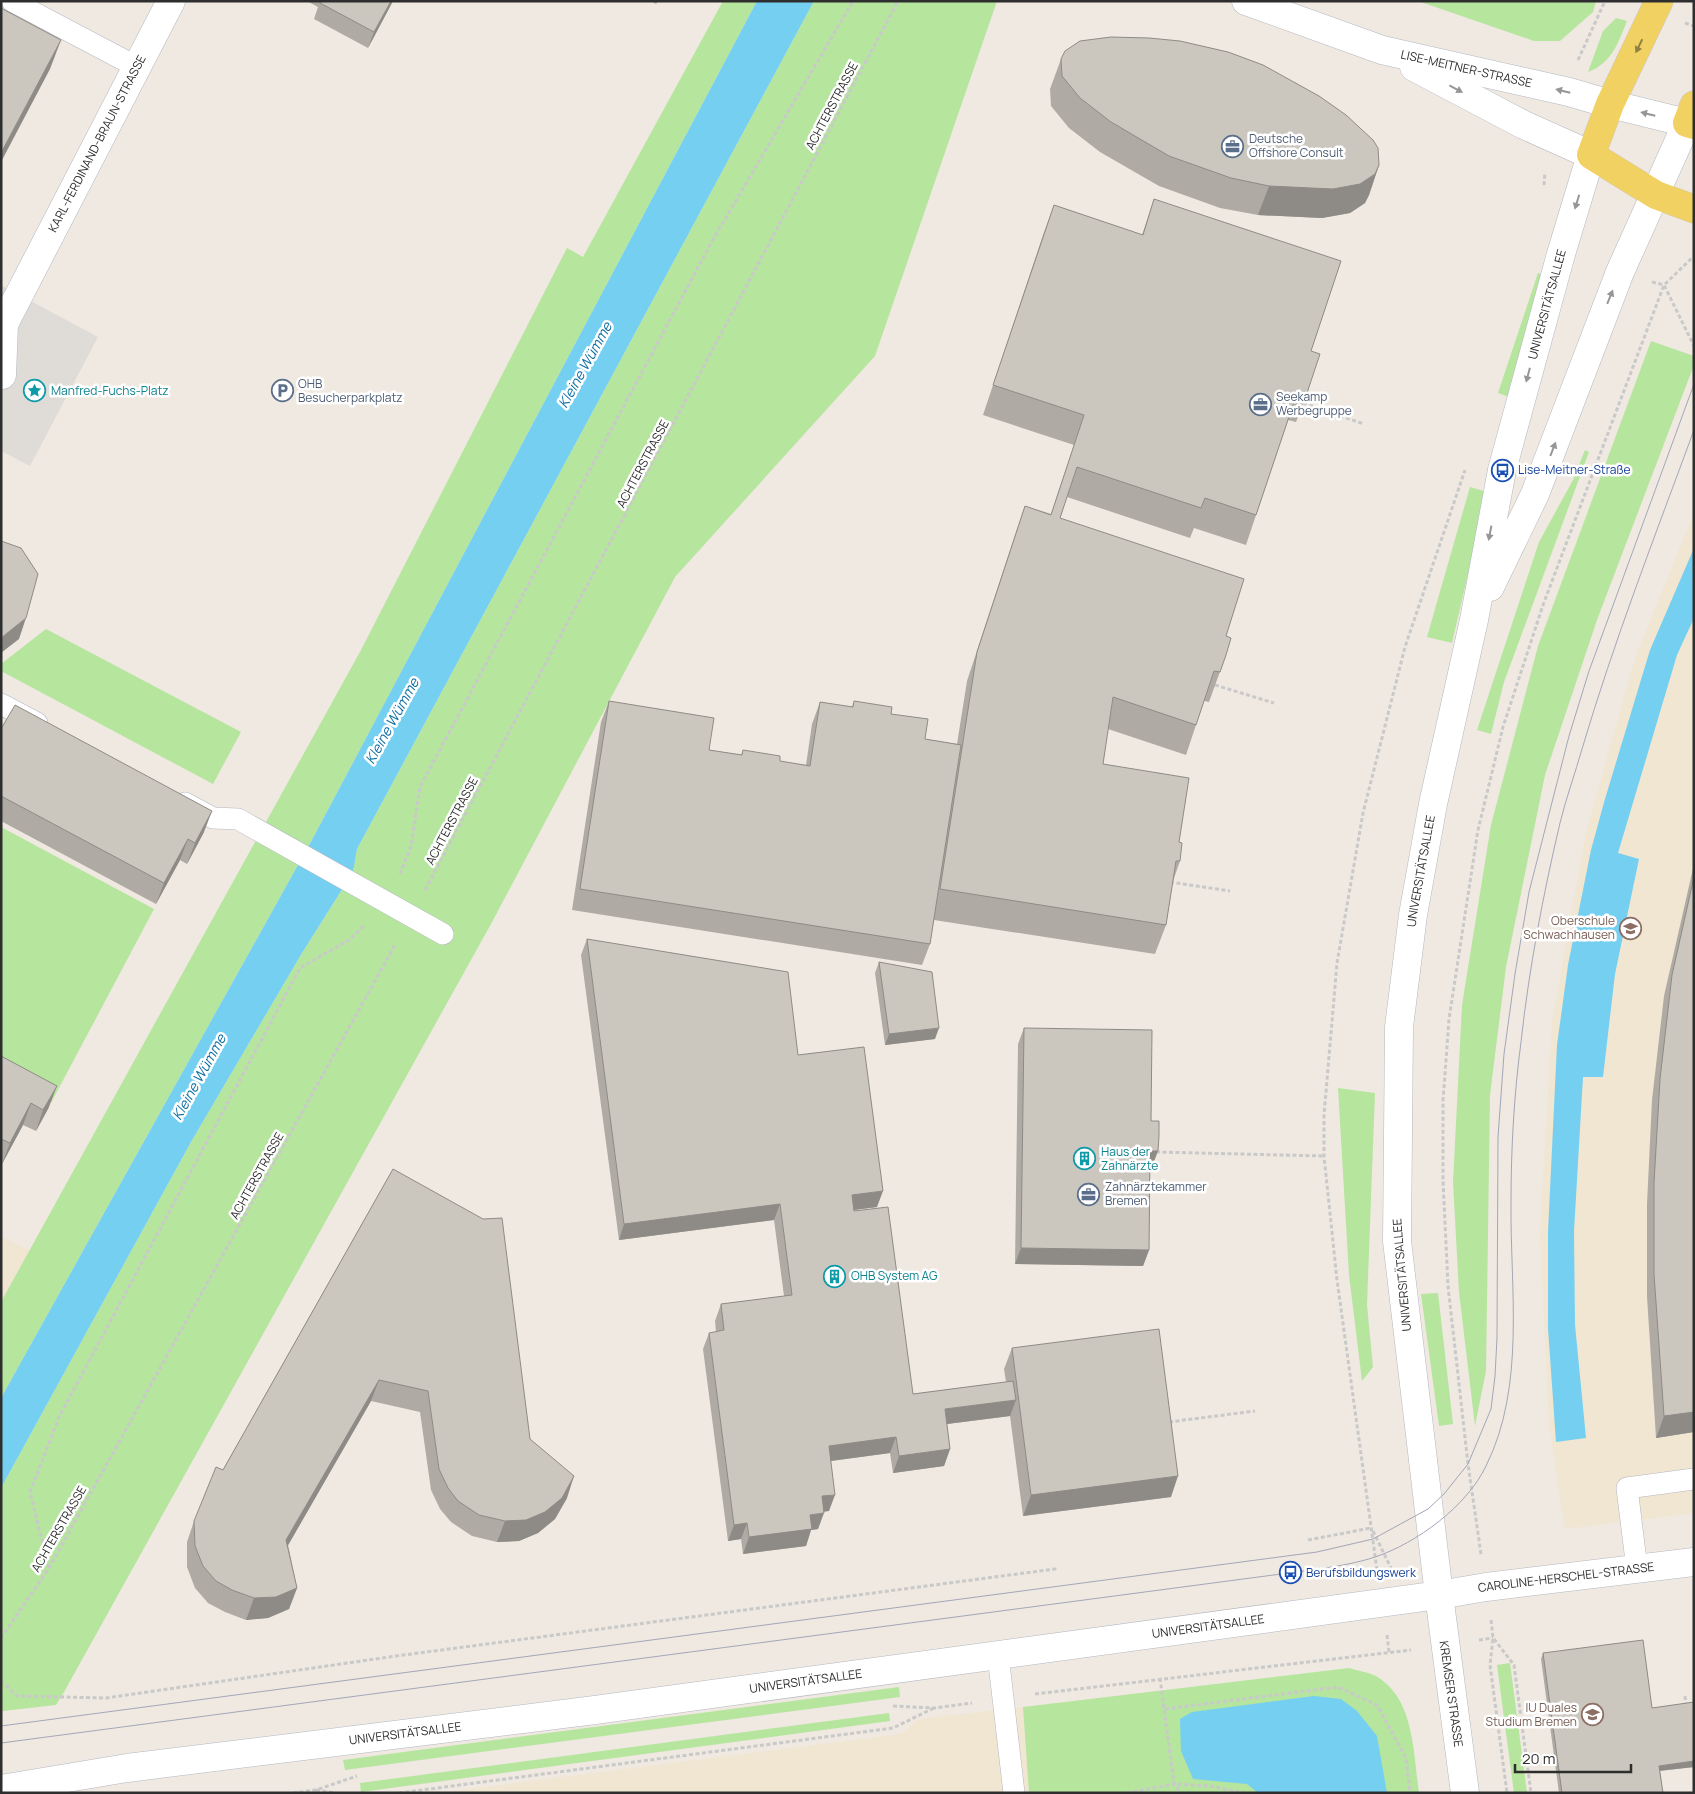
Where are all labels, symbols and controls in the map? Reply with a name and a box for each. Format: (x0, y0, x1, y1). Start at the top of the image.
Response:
one-way arrow (1634, 38, 1643, 53)
street label: LISE-MEITNER-STRASSE (1399, 45, 1534, 91)
street label: KARL-FERDINAND-BRAUN-STRASSE (44, 52, 150, 235)
street label: ACHTERSTRASSE (801, 59, 862, 153)
one-way arrow (1448, 85, 1463, 93)
one-way arrow (1556, 87, 1571, 95)
one-way arrow (1641, 110, 1656, 118)
place label: Deutsche Offshore Consult (1249, 130, 1344, 161)
office icon: Deutsche Offshore Consult (1221, 134, 1245, 158)
one-way arrow (1573, 195, 1581, 210)
street label: UNIVERSITÄTSALLEE (1524, 247, 1570, 361)
one-way arrow (1607, 290, 1615, 304)
water label: Kleine Wümme (553, 318, 616, 411)
one-way arrow (1524, 368, 1532, 383)
place label: OHB Besucherparkplatz (298, 375, 403, 406)
place icon: Manfred-Fuchs-Platz (23, 379, 47, 403)
parking icon: OHB Besucherparkplatz (270, 379, 294, 403)
place label: Manfred-Fuchs-Platz (51, 382, 169, 399)
place label: Seekamp Werbegruppe (1276, 388, 1352, 419)
office icon: Seekamp Werbegruppe (1248, 392, 1272, 416)
street label: ACHTERSTRASSE (612, 417, 673, 511)
one-way arrow (1549, 442, 1557, 456)
bus stop icon: Lise-Meitner-Straße (1490, 458, 1514, 482)
place label: Lise-Meitner-Straße (1518, 461, 1631, 478)
one-way arrow (1486, 526, 1494, 542)
water label: Kleine Wümme (360, 674, 423, 767)
street label: ACHTERSTRASSE (421, 774, 482, 868)
street label: UNIVERSITÄTSALLEE (1403, 814, 1439, 928)
place label: Oberschule Schwachhausen (1523, 912, 1615, 943)
school or university icon: Oberschule Schwachhausen (1619, 916, 1643, 940)
water label: Kleine Wümme (167, 1030, 230, 1123)
street label: ACHTERSTRASSE (226, 1129, 288, 1222)
place label: Haus der Zahnärzte (1101, 1143, 1158, 1174)
building icon: Haus der Zahnärzte (1073, 1147, 1097, 1171)
place label: Zahnärztekammer Bremen (1105, 1178, 1207, 1209)
office icon: Zahnärztekammer Bremen (1077, 1182, 1101, 1206)
street label: UNIVERSITÄTSALLEE (1388, 1218, 1415, 1332)
building icon: OHB System AG (823, 1264, 847, 1288)
place label: OHB System AG (851, 1267, 938, 1284)
street label: ACHTERSTRASSE (27, 1482, 90, 1575)
street label: CAROLINE-HERSCHEL-STRASSE (1476, 1558, 1655, 1596)
bus stop icon: Berufsbildungswerk (1278, 1561, 1302, 1585)
place label: Berufsbildungswerk (1306, 1564, 1417, 1581)
street label: UNIVERSITÄTSALLEE (1151, 1610, 1265, 1642)
street label: KREMSER STRASSE (1436, 1640, 1467, 1748)
street label: UNIVERSITÄTSALLEE (748, 1665, 863, 1697)
place label: IU Duales Studium Bremen (1486, 1699, 1577, 1730)
school or university icon: IU Duales Studium Bremen (1581, 1703, 1605, 1727)
street label: UNIVERSITÄTSALLEE (348, 1718, 463, 1748)
scale bar (1515, 1742, 1631, 1774)
text: 20 m (1522, 1748, 1555, 1769)

